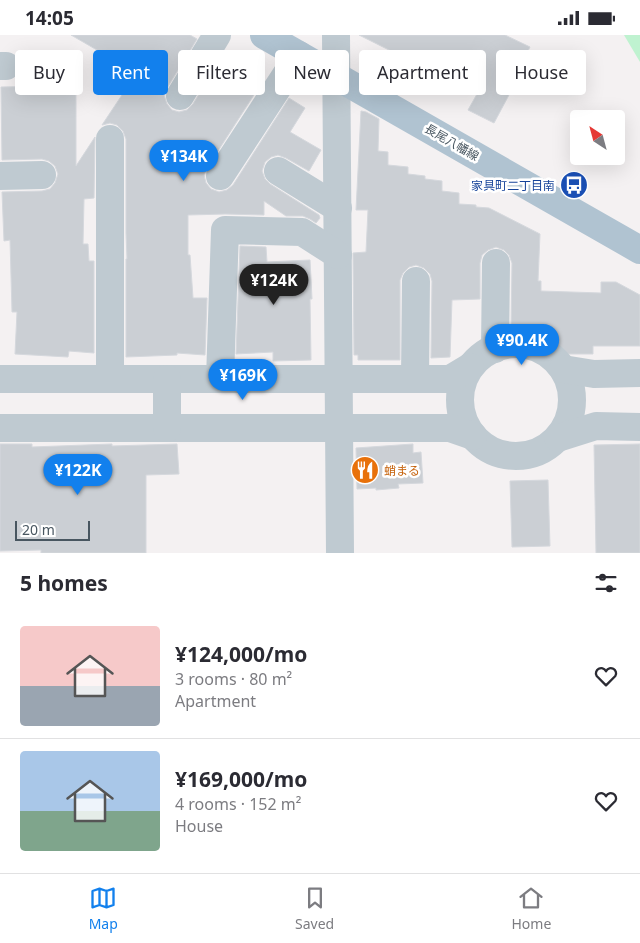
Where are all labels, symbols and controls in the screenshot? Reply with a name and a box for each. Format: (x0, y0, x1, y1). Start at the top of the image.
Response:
text: 14:05 (25, 5, 74, 31)
chip: Buy (15, 50, 83, 95)
chip: Rent (93, 50, 168, 95)
chip: Filters (178, 50, 265, 95)
chip: New (275, 50, 349, 95)
chip: Apartment (359, 50, 486, 95)
chip: House (496, 50, 586, 95)
north arrow (570, 110, 625, 165)
map controls (570, 110, 625, 165)
street label: 長尾八幡線 (422, 120, 482, 164)
pin: ¥134K (149, 139, 219, 182)
text: ¥134K (160, 145, 208, 167)
bus stop icon: 家具町二丁目南 (559, 170, 589, 200)
place label: 家具町二丁目南 (471, 177, 555, 194)
pin: ¥124K (239, 263, 309, 306)
text: ¥124K (250, 269, 298, 291)
pin: ¥90.4K (481, 323, 563, 366)
text: ¥90.4K (496, 329, 548, 351)
pin: ¥169K (208, 359, 278, 401)
text: ¥169K (219, 364, 267, 386)
pin: ¥122K (43, 453, 113, 496)
restaurant icon: 蛸まる (350, 455, 380, 485)
text: ¥122K (54, 459, 102, 481)
place label: 蛸まる (384, 462, 420, 479)
scale bar (15, 518, 90, 541)
text: 20 m (22, 520, 55, 539)
text: 5 homes (20, 569, 108, 597)
icon: filters (592, 569, 620, 597)
text: ¥124,000/mo (175, 640, 307, 668)
icon: home (60, 646, 120, 706)
icon: heart (592, 662, 620, 690)
text: 3 rooms · 80 m² (175, 668, 292, 690)
text: Apartment (175, 690, 256, 712)
text: ¥169,000/mo (175, 765, 307, 793)
icon: home (60, 771, 120, 831)
icon: heart (592, 787, 620, 815)
text: 4 rooms · 152 m² (175, 793, 301, 815)
text: House (175, 815, 223, 837)
tab: Map (89, 884, 118, 933)
tab: Saved (295, 884, 334, 933)
tab: Home (512, 884, 551, 933)

